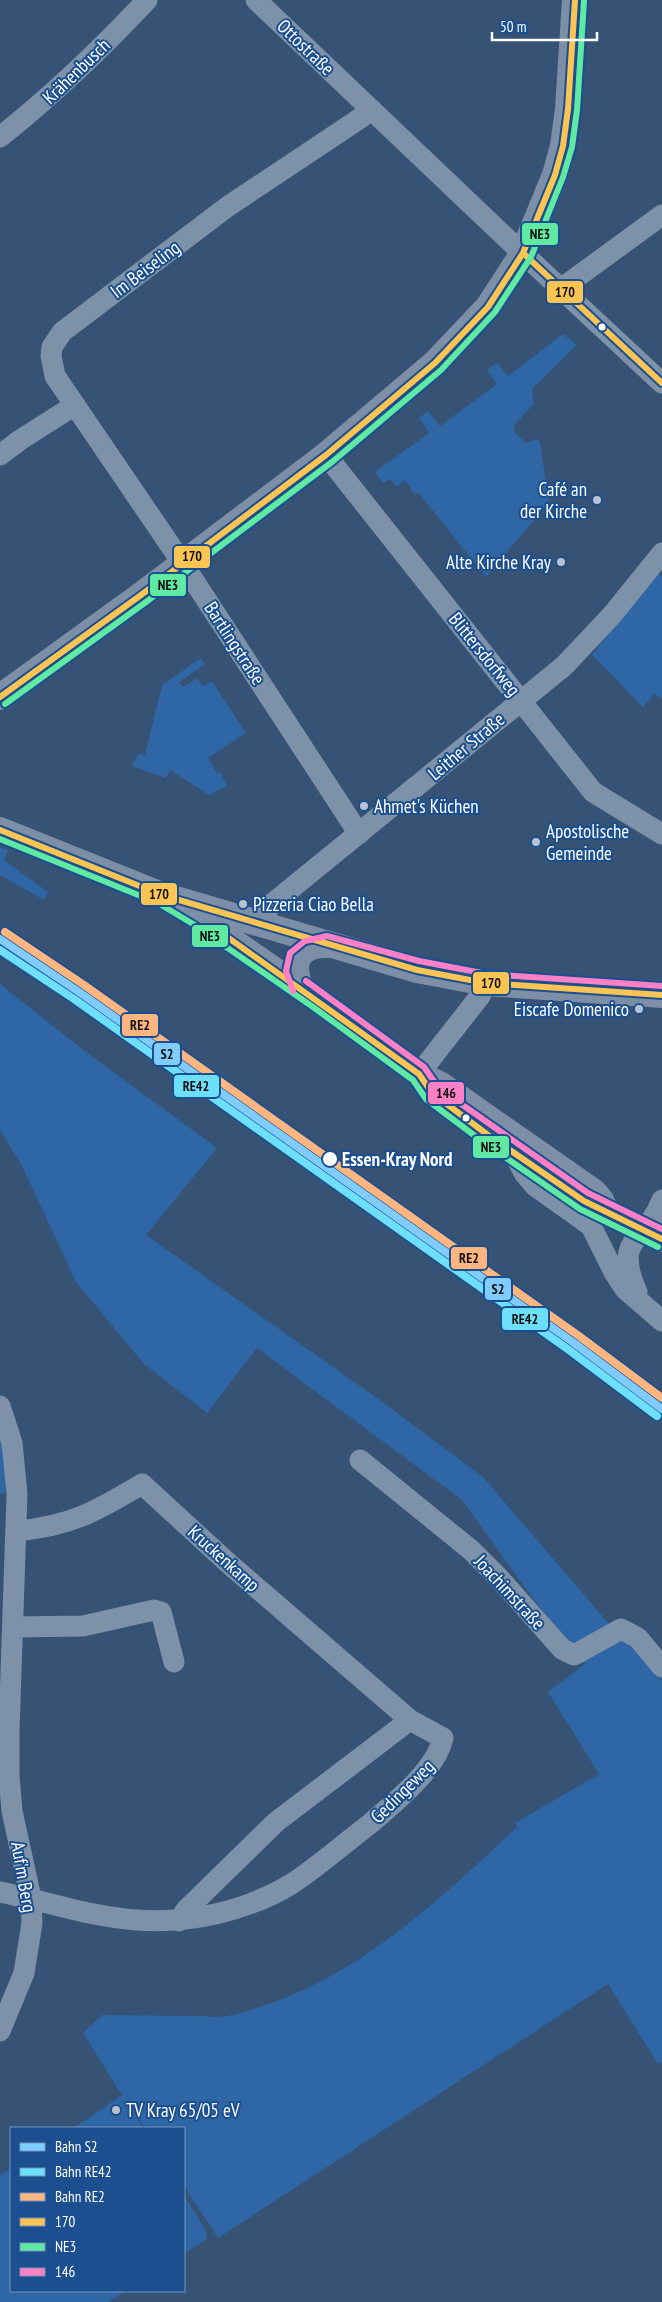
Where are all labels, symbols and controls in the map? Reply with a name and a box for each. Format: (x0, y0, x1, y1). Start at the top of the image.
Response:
scale bar (492, 10, 597, 42)
street label: Ottostraße (272, 14, 340, 80)
text: 50 m (500, 17, 526, 36)
street label: Krähenbusch (37, 33, 115, 109)
line badge: NE3 (521, 222, 559, 246)
text: NE3 (530, 225, 550, 243)
street label: Im Beiseling (105, 235, 185, 303)
line badge: 170 (546, 280, 584, 304)
text: 170 (555, 283, 575, 301)
unlabelled marker (597, 322, 607, 332)
place label: Café an der Kirche (520, 477, 587, 523)
marker: Café an der Kirche (591, 494, 603, 506)
line badge: 170 (173, 545, 211, 569)
text: 170 (182, 547, 202, 565)
place label: Alte Kirche Kray (446, 550, 552, 574)
marker: Alte Kirche Kray (555, 556, 567, 568)
line badge: NE3 (149, 573, 187, 597)
text: NE3 (158, 576, 178, 594)
street label: Bartlingstraße (199, 597, 271, 689)
street label: Blittersdorfweg (444, 607, 526, 701)
street label: Leither Straße (423, 707, 509, 785)
place label: Ahmet's Küchen (374, 794, 479, 818)
marker: Ahmet's Küchen (358, 800, 370, 812)
place label: Apostolische Gemeinde (546, 819, 629, 865)
marker: Apostolische Gemeinde (530, 836, 542, 848)
line badge: 170 (140, 882, 178, 906)
text: 170 (149, 885, 169, 903)
place label: Pizzeria Ciao Bella (253, 892, 374, 916)
marker: Pizzeria Ciao Bella (237, 898, 249, 910)
line badge: NE3 (191, 924, 229, 948)
text: NE3 (200, 927, 220, 945)
line badge: 170 (472, 971, 510, 995)
text: 170 (481, 974, 501, 992)
place label: Eiscafe Domenico (514, 997, 629, 1021)
marker: Eiscafe Domenico (633, 1003, 645, 1015)
line badge: RE2 (121, 1013, 159, 1037)
text: RE2 (130, 1016, 150, 1034)
line badge: S2 (153, 1042, 181, 1066)
text: S2 (161, 1045, 173, 1063)
line badge: RE42 (173, 1074, 220, 1098)
text: RE42 (183, 1077, 209, 1095)
line badge: 146 (427, 1081, 465, 1105)
text: 146 (436, 1084, 456, 1102)
unlabelled marker (461, 1113, 471, 1123)
line badge: NE3 (472, 1135, 510, 1159)
text: NE3 (481, 1138, 501, 1156)
place label: Essen-Kray Nord (342, 1147, 452, 1171)
marker: Essen-Kray Nord (321, 1150, 339, 1168)
line badge: RE2 (450, 1246, 488, 1270)
text: RE2 (459, 1249, 479, 1267)
line badge: S2 (484, 1277, 512, 1301)
text: S2 (492, 1280, 504, 1298)
line badge: RE42 (501, 1307, 549, 1331)
text: RE42 (512, 1310, 538, 1328)
street label: Kruckenkamp (183, 1520, 265, 1596)
street label: Joachimstraße (469, 1549, 551, 1635)
street label: Gedingeweg (365, 1754, 439, 1828)
street label: Auf'm Berg (6, 1840, 42, 1914)
place label: TV Kray 65/05 eV (126, 2098, 240, 2122)
marker: TV Kray 65/05 eV (110, 2104, 122, 2116)
legend (10, 2127, 185, 2292)
text: Bahn S2 (55, 2137, 98, 2156)
text: Bahn RE42 (55, 2162, 112, 2181)
text: Bahn RE2 (55, 2187, 105, 2206)
text: 170 (55, 2212, 76, 2231)
text: NE3 (55, 2237, 76, 2256)
text: 146 (55, 2262, 76, 2281)

